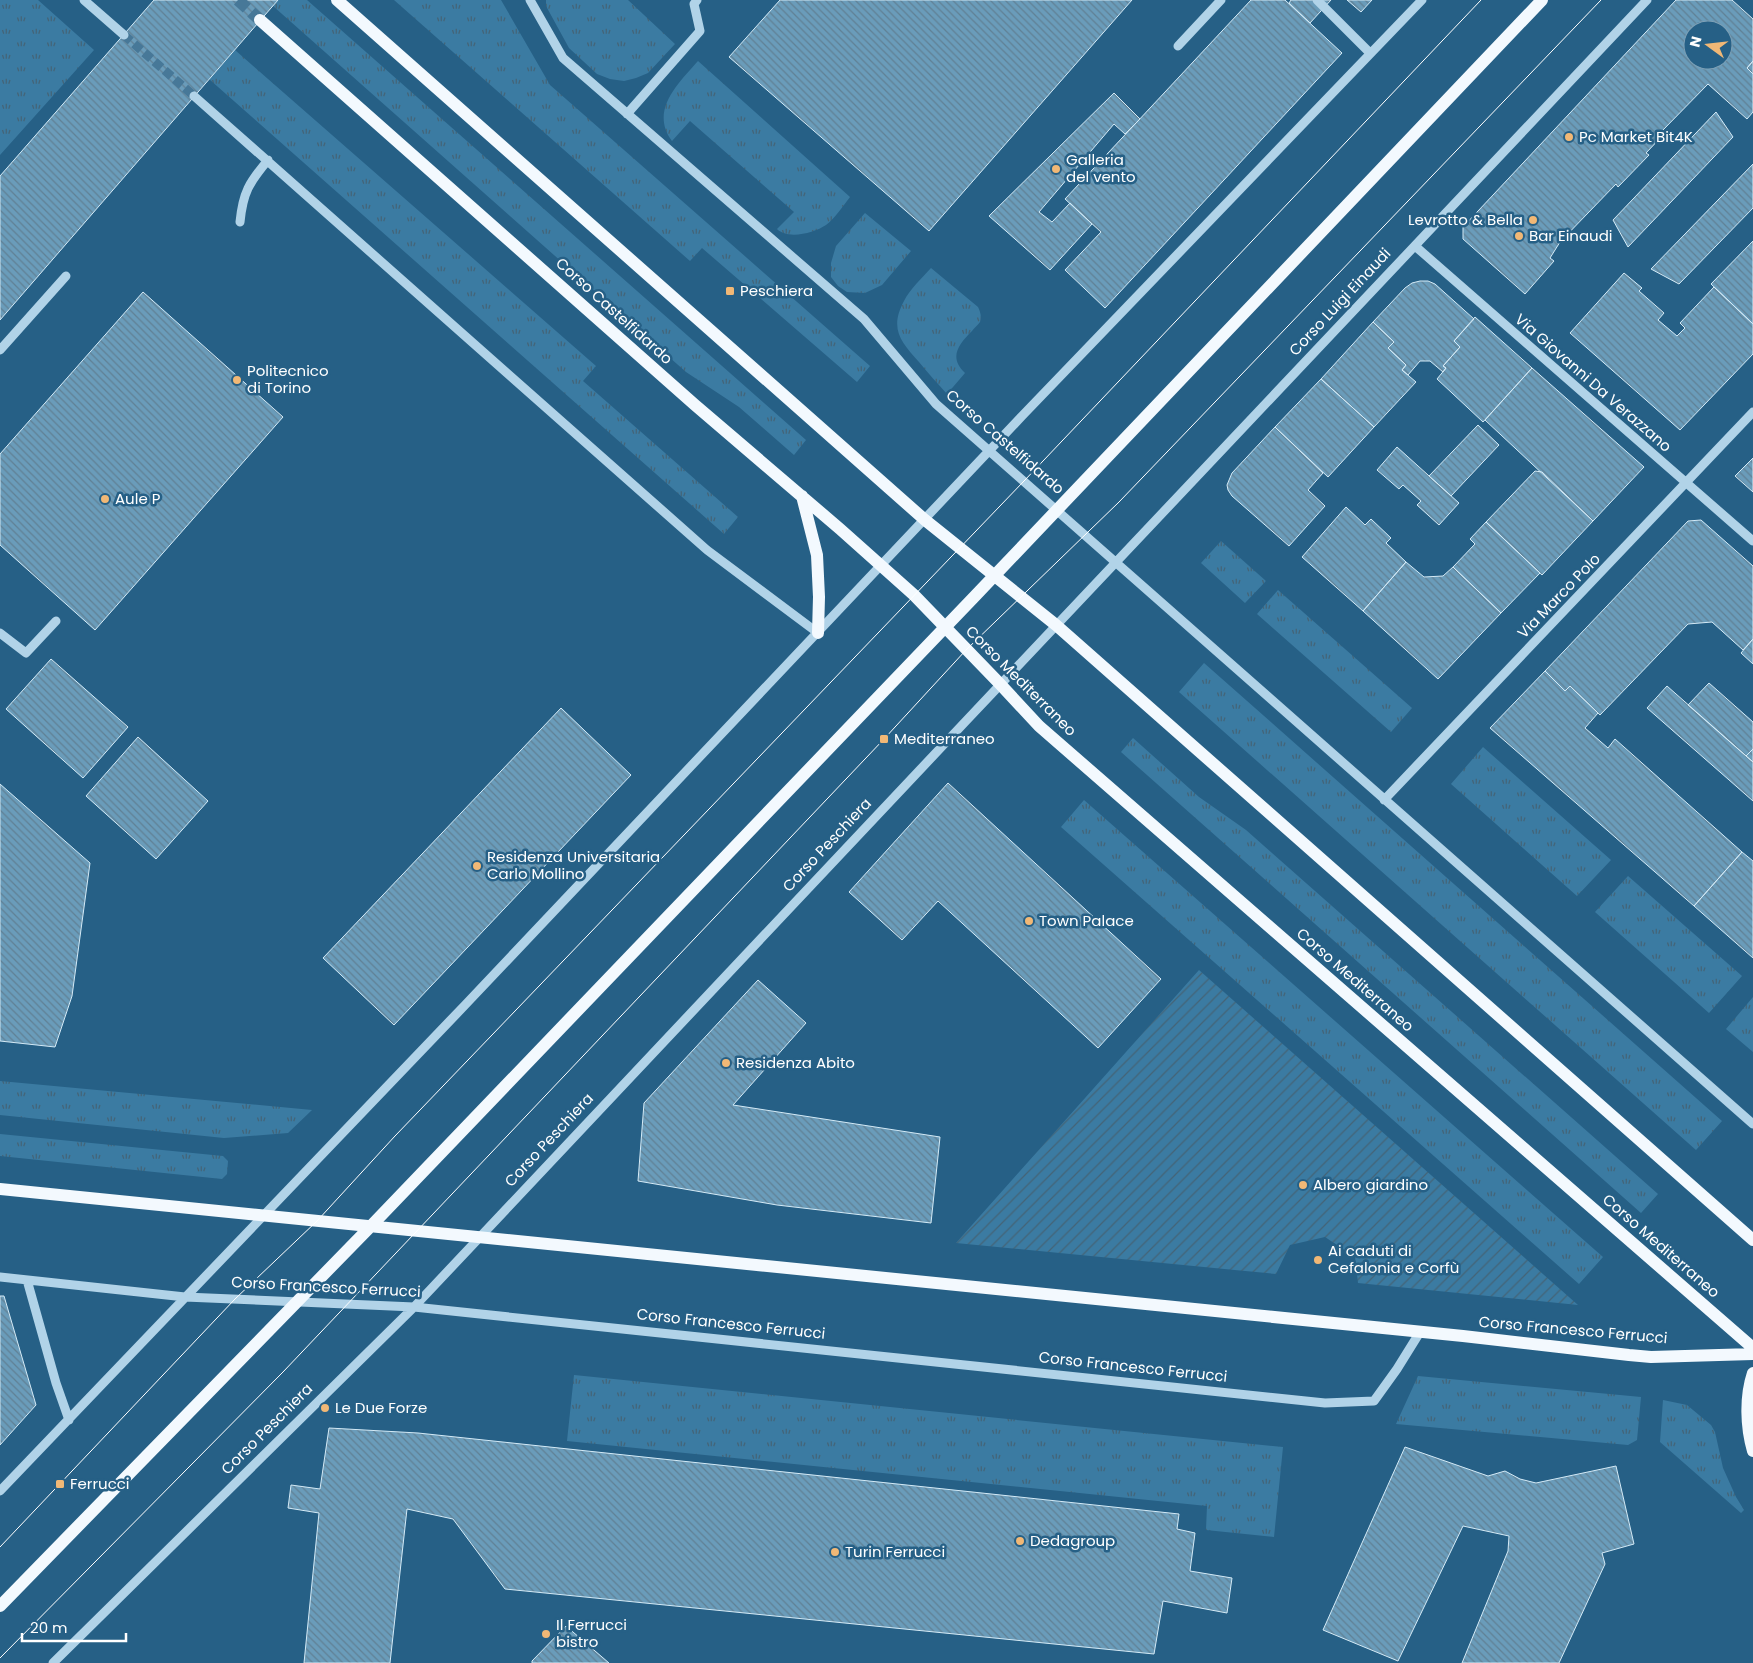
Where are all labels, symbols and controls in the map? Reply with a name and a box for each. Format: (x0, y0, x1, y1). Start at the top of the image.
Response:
north arrow (1683, 20, 1733, 70)
text: N (1684, 34, 1706, 49)
place label: Pc Market Bit4K (1579, 126, 1693, 147)
marker: Pc Market Bit4K (1563, 131, 1575, 143)
place label: Galleria del vento (1066, 149, 1136, 187)
marker: Galleria del vento (1050, 163, 1062, 175)
place label: Levrotto & Bella (1408, 209, 1523, 230)
marker: Levrotto & Bella (1527, 214, 1539, 226)
place label: Bar Einaudi (1529, 225, 1613, 246)
marker: Bar Einaudi (1513, 230, 1525, 242)
street label: Corso Luigi Einaudi (1284, 243, 1395, 360)
street label: Corso Castelfidardo (551, 252, 677, 369)
place label: Peschiera (740, 280, 813, 301)
marker: Peschiera (724, 285, 736, 297)
street label: Via Giovanni Da Verazzano (1510, 309, 1676, 457)
place label: Politecnico di Torino (247, 360, 329, 398)
marker: Politecnico di Torino (231, 374, 243, 386)
street label: Corso Castelfidardo (942, 384, 1069, 499)
place label: Aule P (115, 488, 161, 509)
marker: Aule P (99, 493, 111, 505)
street label: Via Marco Polo (1513, 548, 1605, 643)
street label: Corso Mediterraneo (961, 621, 1081, 741)
place label: Mediterraneo (894, 728, 995, 749)
marker: Mediterraneo (878, 733, 890, 745)
street label: Corso Peschiera (778, 793, 876, 896)
place label: Residenza Universitaria Carlo Mollino (487, 846, 660, 884)
marker: Residenza Universitaria Carlo Mollino (471, 860, 483, 872)
place label: Town Palace (1039, 910, 1134, 931)
marker: Town Palace (1023, 915, 1035, 927)
street label: Corso Mediterraneo (1292, 923, 1418, 1036)
place label: Residenza Abito (736, 1052, 855, 1073)
marker: Residenza Abito (720, 1057, 732, 1069)
street label: Corso Peschiera (500, 1088, 598, 1191)
place label: Albero giardino (1313, 1174, 1428, 1195)
marker: Albero giardino (1297, 1179, 1309, 1191)
street label: Corso Mediterraneo (1598, 1189, 1724, 1302)
place label: Ai caduti di Cefalonia e Corfù (1328, 1240, 1459, 1278)
marker: Ai caduti di Cefalonia e Corfù (1312, 1254, 1324, 1266)
street label: Corso Francesco Ferrucci (231, 1271, 421, 1302)
street label: Corso Francesco Ferrucci (636, 1303, 826, 1344)
street label: Corso Francesco Ferrucci (1478, 1311, 1668, 1348)
street label: Corso Francesco Ferrucci (1038, 1346, 1228, 1387)
street label: Corso Peschiera (216, 1378, 317, 1479)
place label: Le Due Forze (335, 1397, 427, 1418)
marker: Le Due Forze (319, 1402, 331, 1414)
place label: Ferrucci (70, 1473, 130, 1494)
marker: Ferrucci (54, 1478, 66, 1490)
place label: Dedagroup (1030, 1530, 1115, 1551)
marker: Dedagroup (1014, 1535, 1026, 1547)
place label: Turin Ferrucci (845, 1541, 945, 1562)
marker: Turin Ferrucci (829, 1546, 841, 1558)
scale bar (22, 1610, 126, 1642)
place label: Il Ferrucci bistro (556, 1614, 627, 1652)
text: 20 m (30, 1617, 68, 1638)
marker: Il Ferrucci bistro (540, 1628, 552, 1640)

